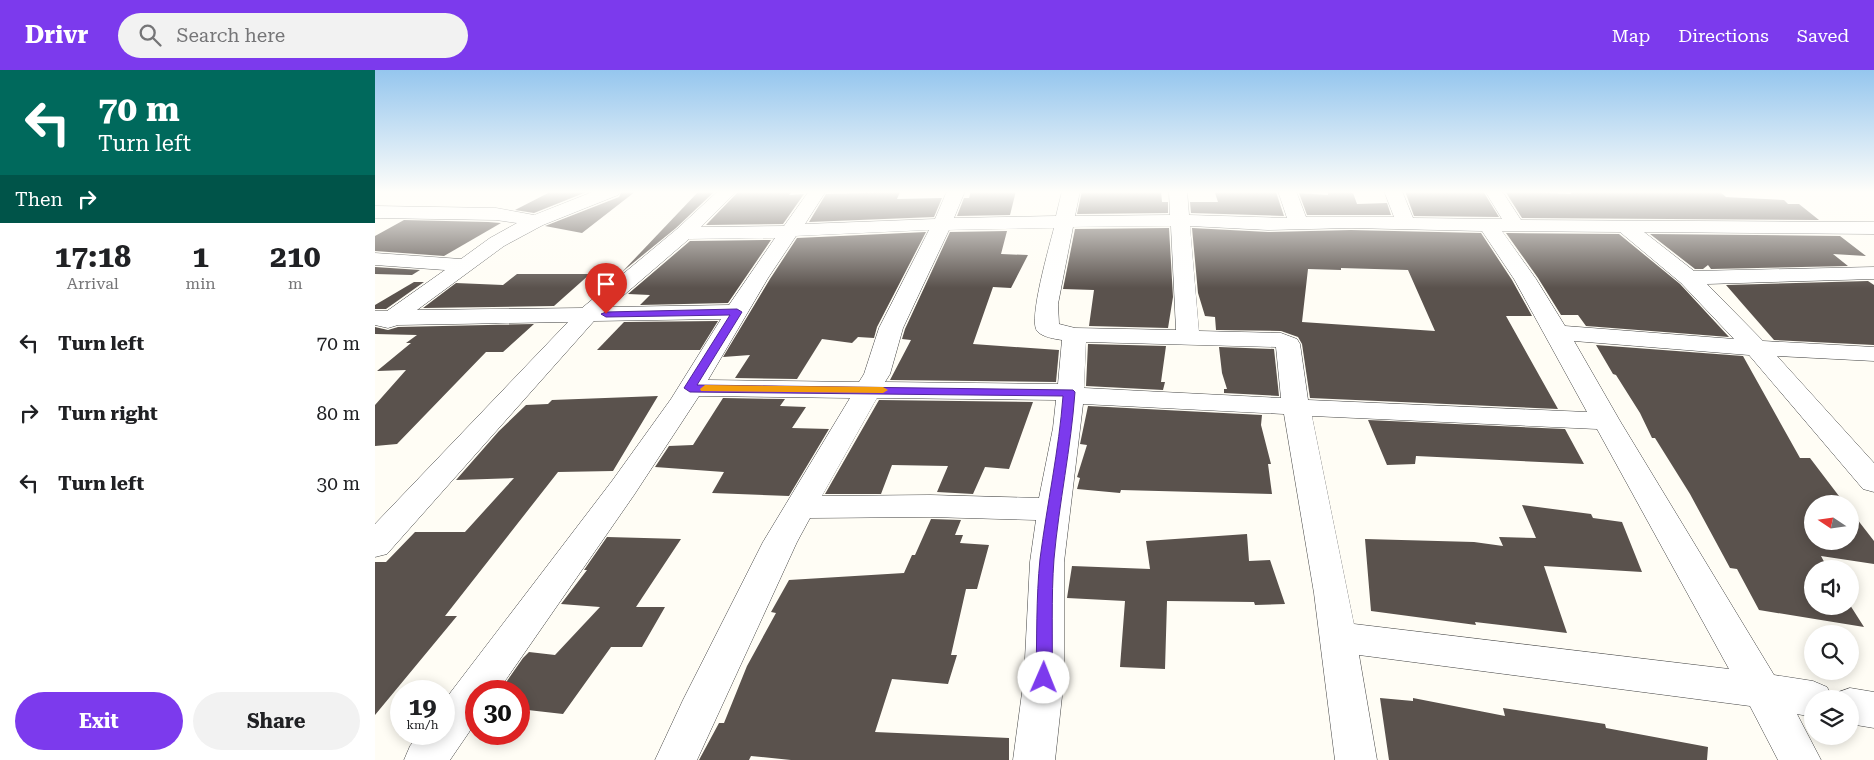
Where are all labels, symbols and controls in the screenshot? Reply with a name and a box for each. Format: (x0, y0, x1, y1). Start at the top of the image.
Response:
search box (118, 13, 468, 58)
text: Drivr (25, 21, 88, 49)
icon: search (136, 21, 164, 49)
text: Search here (176, 24, 285, 47)
text: Map (1612, 25, 1650, 46)
text: Directions (1678, 25, 1769, 46)
text: Saved (1797, 25, 1849, 46)
text: 70 m (98, 89, 180, 130)
icon: left (15, 90, 80, 155)
text: Turn left (98, 131, 191, 156)
icon: right (73, 185, 101, 213)
text: Then (15, 188, 63, 211)
text: 17:18 (54, 239, 131, 274)
text: 1 (192, 239, 209, 274)
text: 210 (270, 239, 320, 274)
pin (585, 263, 627, 314)
icon: arrive (592, 270, 620, 298)
text: Arrival (67, 274, 119, 293)
text: min (186, 274, 216, 293)
text: m (288, 274, 303, 293)
icon: left (15, 329, 43, 357)
text: Turn left (58, 332, 144, 355)
text: 70 m (317, 332, 360, 355)
icon: right (15, 399, 43, 427)
text: Turn right (58, 402, 158, 425)
text: 80 m (317, 402, 360, 425)
icon: left (15, 469, 43, 497)
text: Turn left (58, 472, 144, 495)
text: 30 m (317, 472, 360, 495)
north arrow (1804, 495, 1859, 550)
map controls (1804, 495, 1859, 745)
button: sound (1804, 560, 1859, 615)
button: search (1804, 625, 1859, 680)
position arrow (1017, 651, 1069, 703)
speed limit sign: 30 (465, 680, 530, 745)
button: layers (1804, 690, 1859, 745)
button: Exit (15, 692, 183, 750)
button: Share (193, 692, 360, 750)
text: 19 (408, 692, 437, 721)
text: km/h (406, 718, 439, 732)

